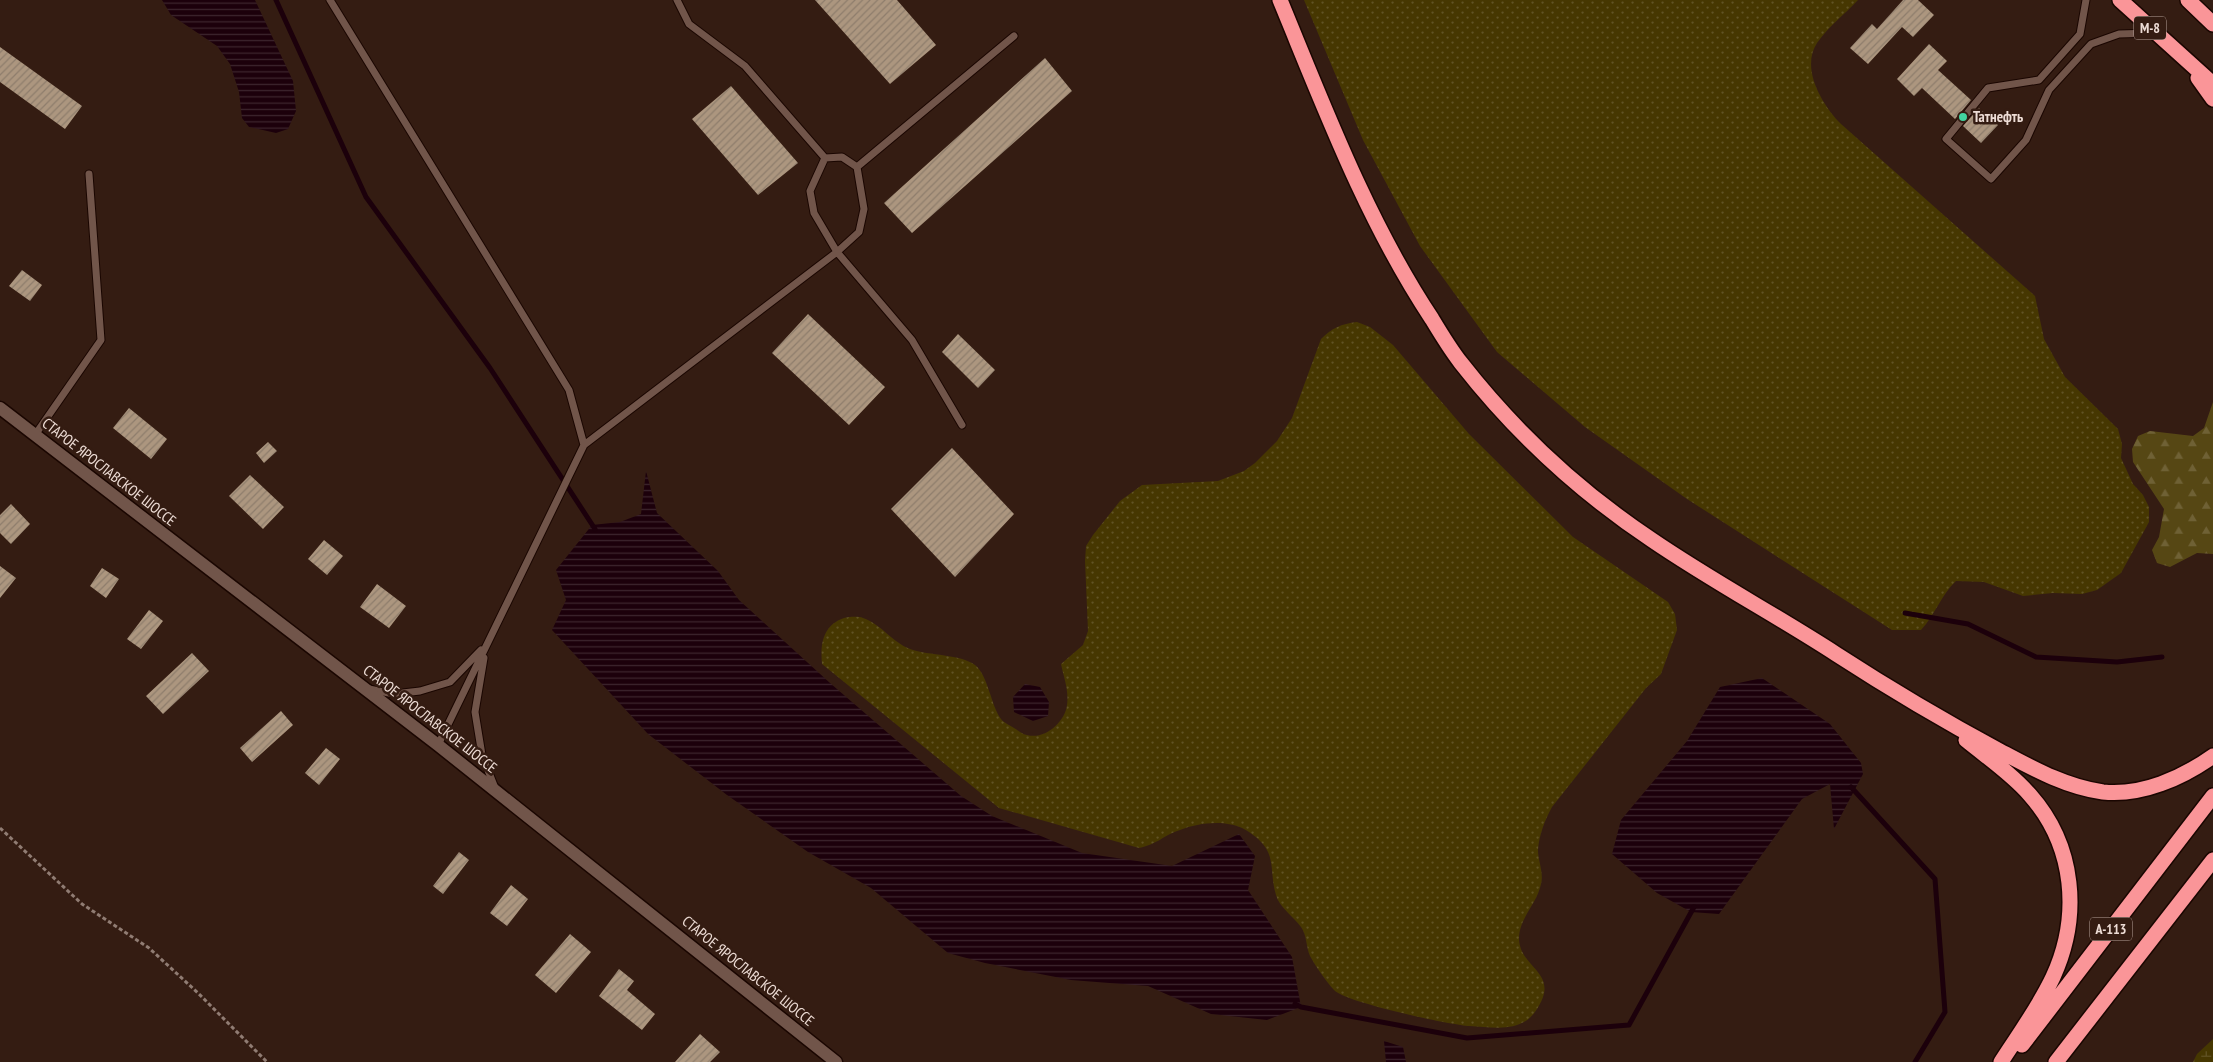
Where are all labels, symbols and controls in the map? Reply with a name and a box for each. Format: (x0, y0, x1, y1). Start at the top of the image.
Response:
road number: М-8 (2134, 16, 2166, 40)
place label: Татнефть (1973, 107, 2023, 126)
marker: Татнефть (1957, 111, 1969, 123)
street label: СТАРОЕ ЯРОСЛАВСКОЕ ШОССЕ (39, 413, 180, 530)
street label: СТАРОЕ ЯРОСЛАВСКОЕ ШОССЕ (360, 660, 501, 777)
street label: СТАРОЕ ЯРОСЛАВСКОЕ ШОССЕ (678, 911, 818, 1030)
road number: А-113 (2090, 918, 2132, 941)

